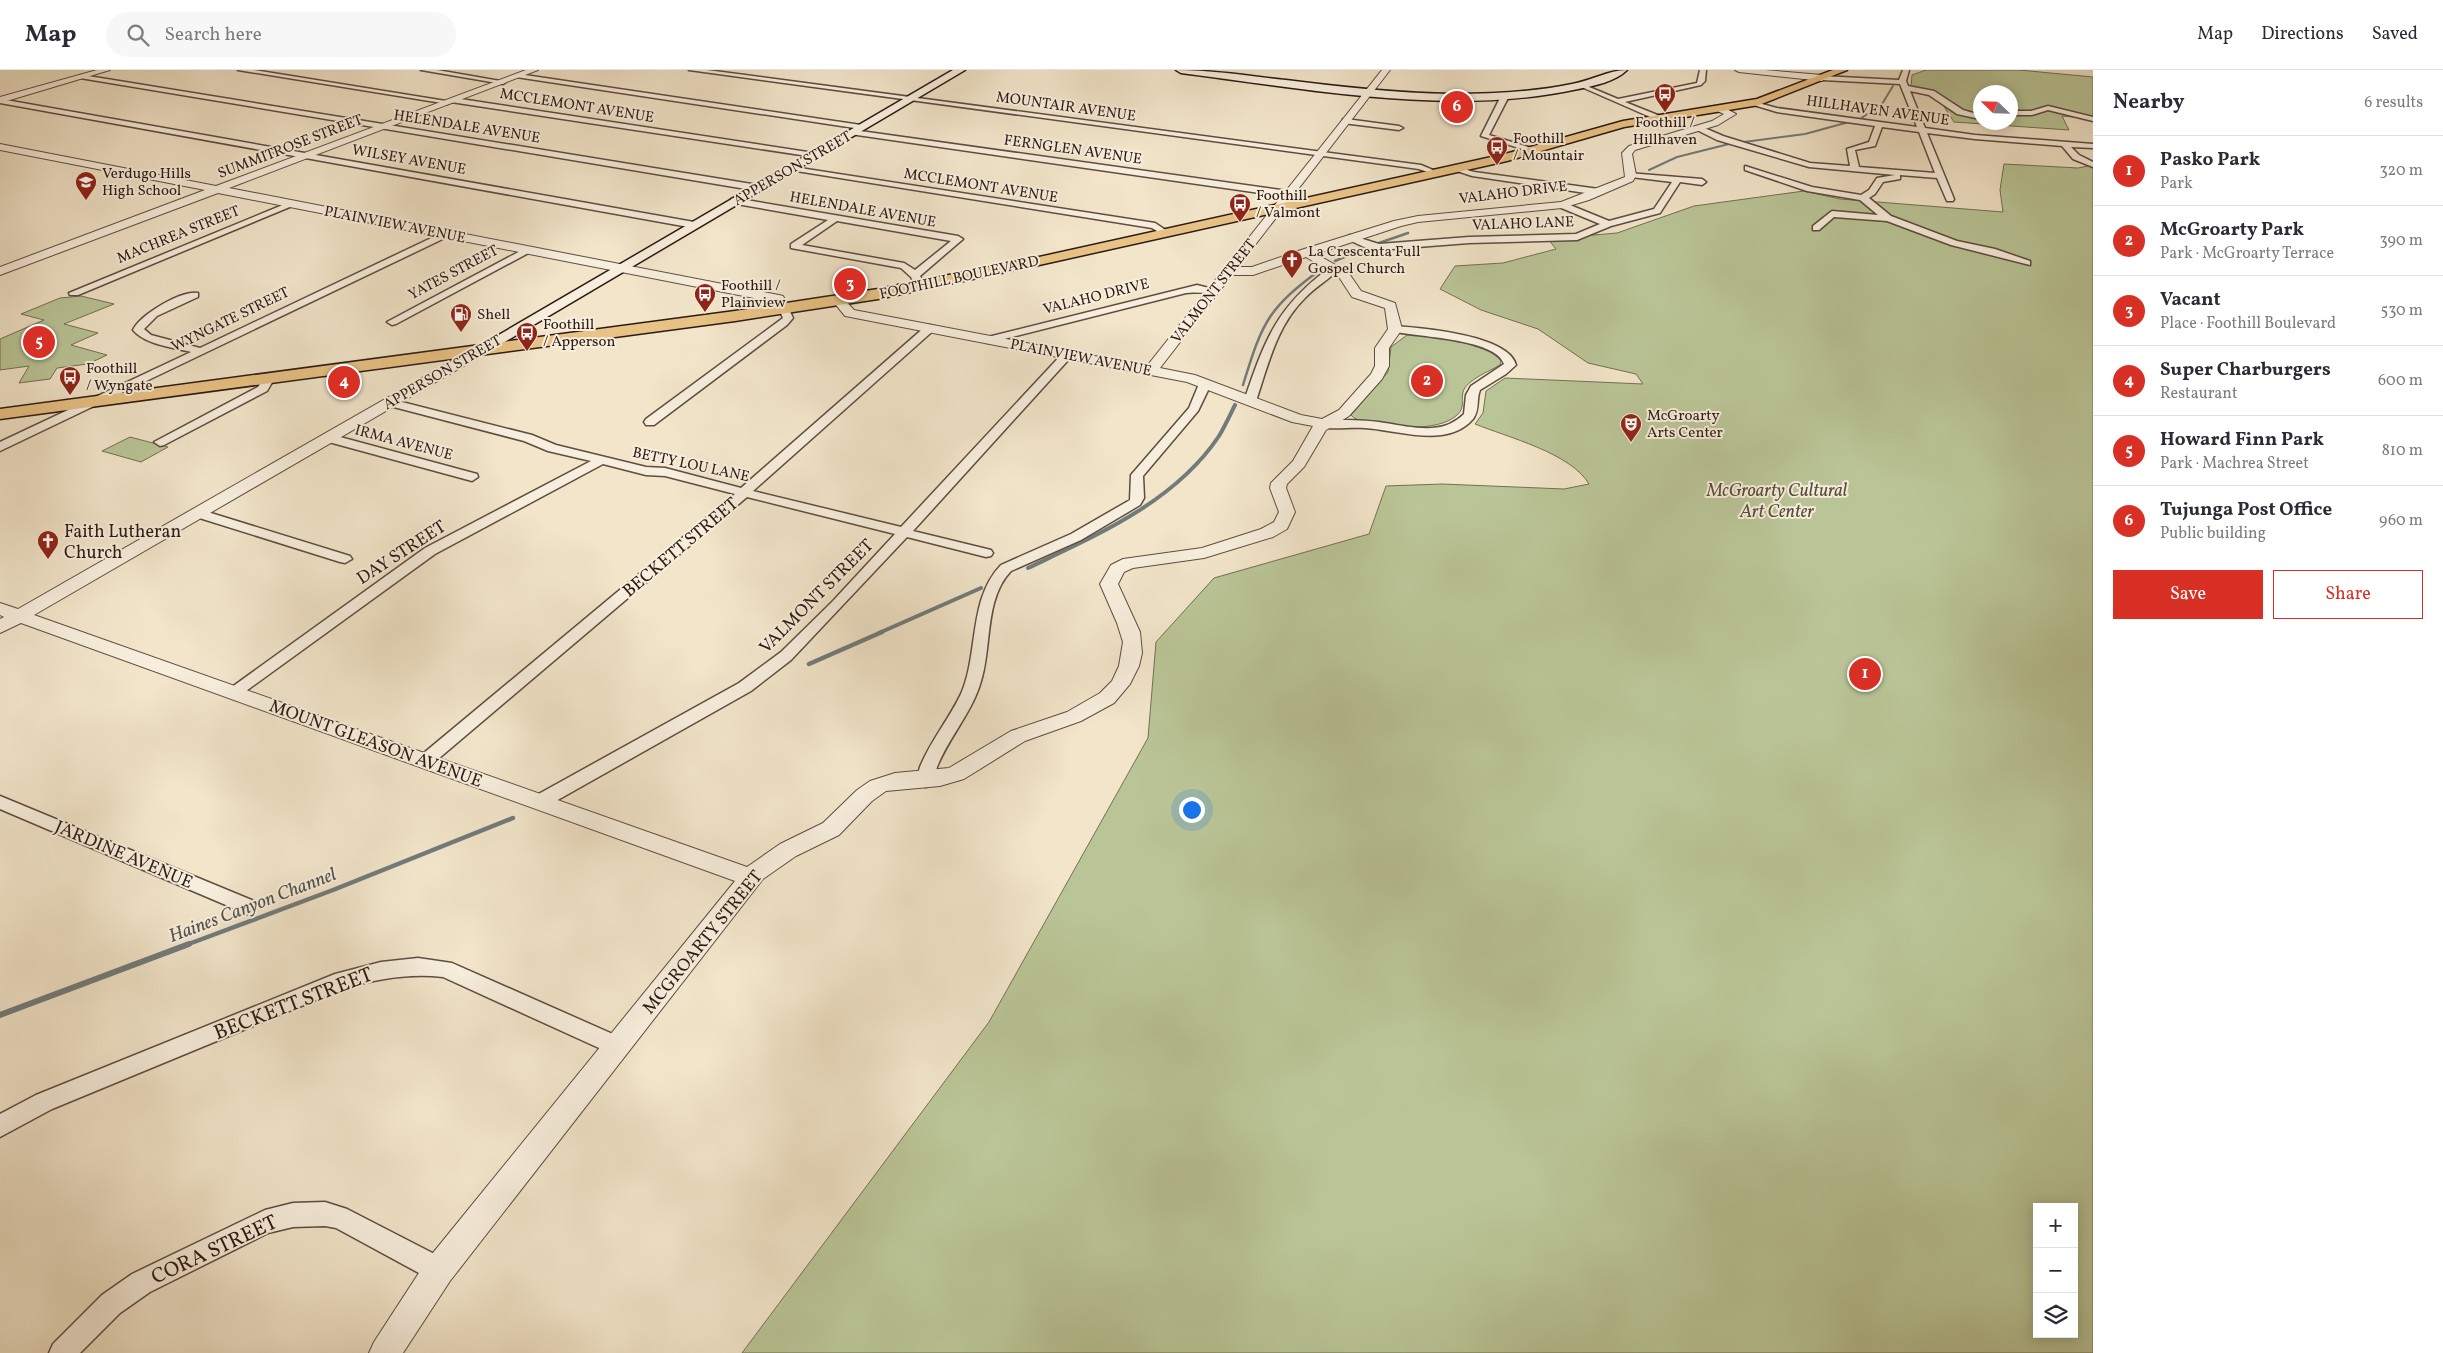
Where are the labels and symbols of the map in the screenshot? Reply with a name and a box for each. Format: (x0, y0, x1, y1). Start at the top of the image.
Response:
bus stop icon: Foothill / Hillhaven (1653, 82, 1677, 113)
street label: MCCLEMONT AVENUE (498, 84, 655, 129)
north arrow (1973, 85, 2018, 130)
street label: MOUNTAIR AVENUE (995, 87, 1137, 128)
pin: 6 (1441, 88, 1473, 126)
street label: HILLHAVEN AVENUE (1805, 91, 1951, 132)
street label: HELENDALE AVENUE (392, 106, 542, 149)
street label: SUMMITROSE STREET (215, 110, 366, 185)
place label: Foothill / Hillhaven (1633, 113, 1697, 151)
street label: APPERSON STREET (730, 127, 856, 212)
place label: Foothill / Mountair (1513, 129, 1584, 167)
street label: FERNGLEN AVENUE (1002, 130, 1143, 171)
bus stop icon: Foothill / Mountair (1485, 135, 1509, 166)
street label: WILSEY AVENUE (350, 140, 468, 181)
place label: Verdugo Hills High School (102, 164, 191, 202)
street label: MCCLEMONT AVENUE (902, 164, 1059, 209)
school or university icon: Verdugo Hills High School (74, 170, 98, 201)
street label: VALAHO DRIVE (1458, 176, 1568, 211)
place label: Foothill / Valmont (1256, 186, 1320, 224)
street label: HELENDALE AVENUE (788, 187, 938, 234)
bus stop icon: Foothill / Valmont (1228, 192, 1252, 223)
street label: MACHREA STREET (114, 201, 243, 270)
street label: PLAINVIEW AVENUE (322, 201, 467, 249)
street label: VALAHO LANE (1472, 212, 1574, 237)
street label: VALMONT STREET (1167, 235, 1262, 349)
street label: YATES STREET (405, 241, 503, 306)
place label: La Crescenta Full Gospel Church (1308, 242, 1420, 280)
church icon: La Crescenta Full Gospel Church (1280, 248, 1304, 279)
street label: FOOTHILL BOULEVARD (878, 251, 1041, 306)
pin: 3 (834, 265, 866, 303)
street label: VALAHO DRIVE (1041, 274, 1152, 321)
place label: Foothill / Plainview (721, 276, 786, 314)
bus stop icon: Foothill / Plainview (693, 282, 717, 313)
street label: WYNGATE STREET (168, 283, 293, 358)
fuel station icon: Shell (449, 302, 473, 333)
place label: Shell (477, 305, 510, 326)
place label: Foothill / Apperson (543, 315, 615, 353)
bus stop icon: Foothill / Apperson (515, 321, 539, 352)
pin: 5 (23, 323, 55, 361)
street label: APPERSON STREET (380, 331, 506, 416)
street label: PLAINVIEW AVENUE (1008, 334, 1153, 382)
place label: Foothill / Wyngate (86, 359, 153, 397)
pin: 2 (1411, 362, 1443, 400)
pin: 4 (328, 363, 360, 401)
bus stop icon: Foothill / Wyngate (58, 365, 82, 396)
place label: McGroarty Arts Center (1647, 406, 1723, 444)
theatre icon: McGroarty Arts Center (1619, 412, 1643, 443)
street label: IRMA AVENUE (352, 420, 455, 467)
street label: BETTY LOU LANE (630, 443, 751, 488)
park label: McGroarty Cultural Art Center (1706, 479, 1848, 525)
street label: BECKETT STREET (618, 492, 744, 604)
street label: DAY STREET (352, 515, 452, 591)
place label: Faith Lutheran Church (64, 520, 182, 566)
church icon: Faith Lutheran Church (36, 529, 60, 560)
street label: VALMONT STREET (754, 534, 880, 660)
pin: 1 (1849, 655, 1881, 693)
street label: MOUNT GLEASON AVENUE (265, 694, 486, 795)
your location (1179, 797, 1205, 823)
street label: JARDINE AVENUE (51, 815, 196, 896)
water label: Haines Canyon Channel (165, 862, 341, 950)
street label: MCGROARTY STREET (637, 865, 769, 1020)
street label: BECKETT STREET (210, 961, 377, 1048)
street label: CORA STREET (147, 1208, 282, 1292)

